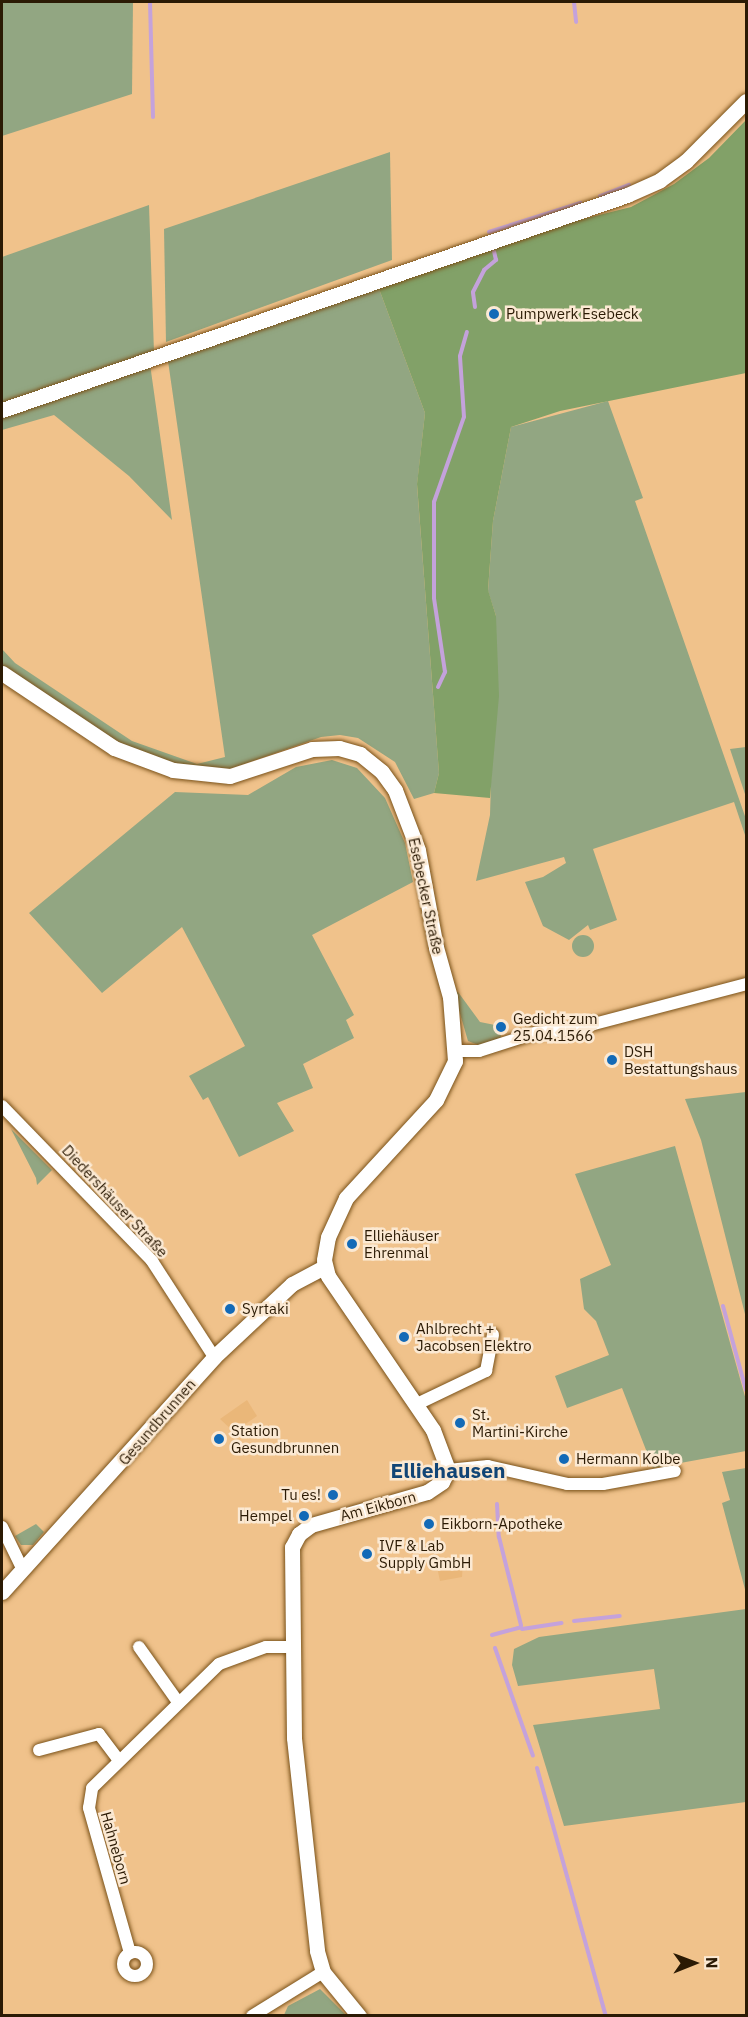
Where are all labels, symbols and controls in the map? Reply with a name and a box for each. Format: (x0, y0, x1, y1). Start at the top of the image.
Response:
place label: Pumpwerk Esebeck (506, 305, 639, 323)
marker: Pumpwerk Esebeck (487, 307, 501, 321)
street label: Esebecker Straße (405, 836, 447, 956)
place label: Gedicht zum 25.04.1566 (513, 1009, 598, 1044)
marker: Gedicht zum 25.04.1566 (494, 1020, 508, 1034)
place label: DSH Bestattungshaus (624, 1042, 738, 1077)
marker: DSH Bestattungshaus (605, 1053, 619, 1067)
street label: Diedershäuser Straße (58, 1141, 172, 1261)
place label: Elliehäuser Ehrenmal (364, 1226, 439, 1261)
marker: Elliehäuser Ehrenmal (345, 1237, 359, 1251)
place label: Syrtaki (242, 1300, 289, 1318)
marker: Syrtaki (223, 1302, 237, 1316)
place label: Ahlbrecht + Jacobsen Elektro (416, 1319, 532, 1354)
marker: Ahlbrecht + Jacobsen Elektro (397, 1330, 411, 1344)
street label: Gesundbrunnen (115, 1375, 199, 1469)
place label: St. Martini-Kirche (472, 1405, 568, 1440)
marker: St. Martini-Kirche (453, 1416, 467, 1430)
place label: Station Gesundbrunnen (231, 1421, 339, 1456)
marker: Station Gesundbrunnen (212, 1432, 226, 1446)
place label: Hermann Kolbe (576, 1450, 681, 1468)
marker: Hermann Kolbe (557, 1452, 571, 1466)
district label: Elliehausen (391, 1457, 505, 1483)
place label: Tu es! (281, 1486, 321, 1504)
street label: Am Eikborn (338, 1487, 418, 1525)
marker: Tu es! (326, 1488, 340, 1502)
place label: Hempel (239, 1507, 292, 1525)
marker: Hempel (297, 1509, 311, 1523)
place label: Eikborn-Apotheke (441, 1515, 563, 1533)
marker: Eikborn-Apotheke (422, 1517, 436, 1531)
place label: IVF & Lab Supply GmbH (379, 1536, 471, 1571)
marker: IVF & Lab Supply GmbH (360, 1547, 374, 1561)
street label: Hahneborn (97, 1809, 135, 1887)
north arrow (664, 1933, 724, 1993)
text: N (702, 1957, 722, 1969)

